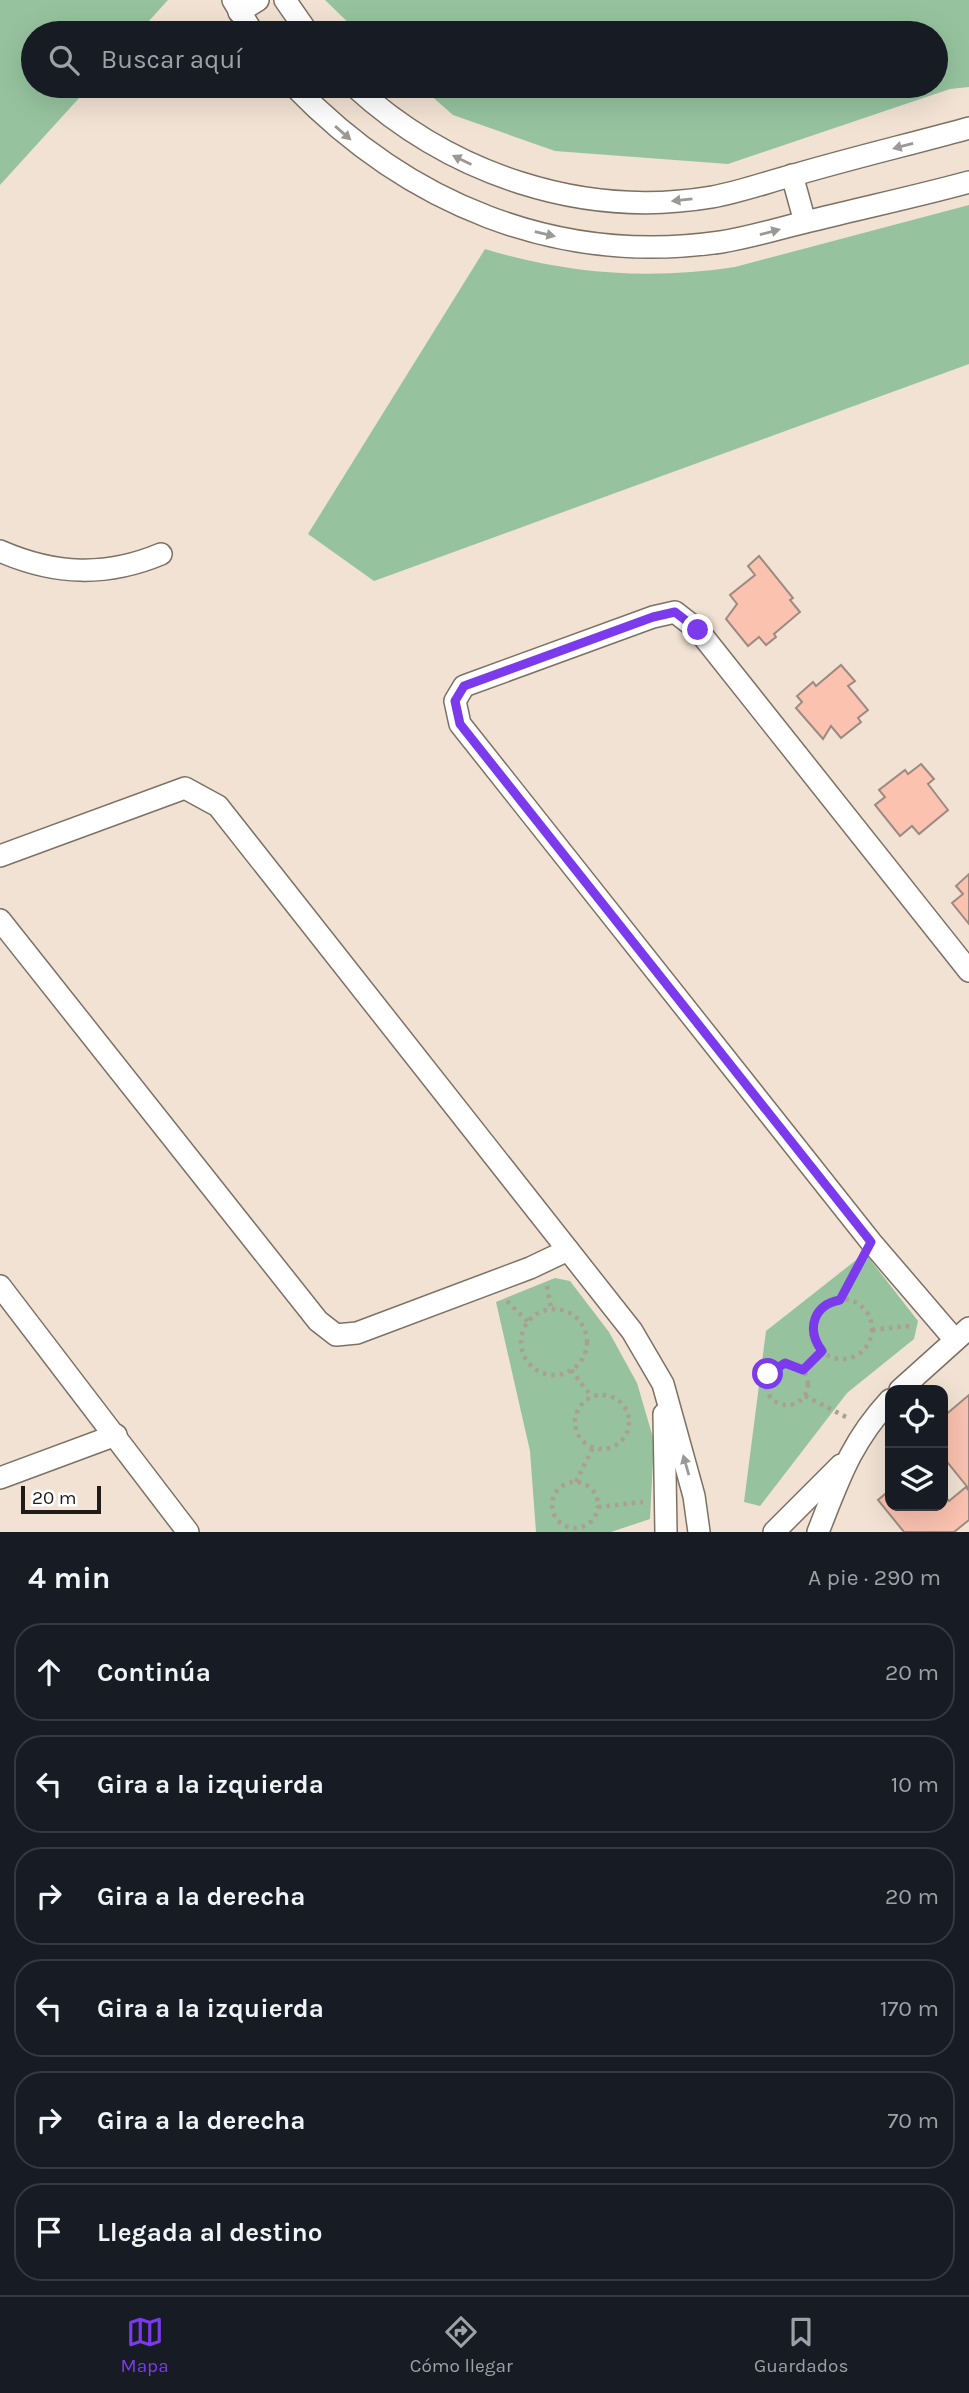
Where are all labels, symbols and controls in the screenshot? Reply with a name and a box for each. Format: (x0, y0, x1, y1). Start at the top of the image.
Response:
search box (21, 21, 948, 98)
icon: search (45, 41, 83, 79)
text: Buscar aquí (101, 44, 243, 75)
one-way arrow (334, 125, 352, 141)
one-way arrow (892, 141, 914, 152)
one-way arrow (451, 154, 472, 166)
one-way arrow (671, 195, 693, 206)
one-way arrow (759, 226, 781, 237)
one-way arrow (534, 229, 556, 240)
route end (682, 614, 713, 645)
route start (752, 1358, 783, 1389)
map controls (885, 1385, 948, 1511)
button: locate (885, 1385, 948, 1448)
button: layers (885, 1448, 948, 1511)
one-way arrow (680, 1454, 690, 1475)
scale bar (21, 1483, 102, 1515)
text: 20 m (32, 1487, 77, 1509)
text: 4 min (28, 1560, 110, 1596)
text: A pie · 290 m (808, 1564, 941, 1591)
icon: ahead (30, 1653, 68, 1691)
text: Continúa (97, 1657, 211, 1688)
text: 20 m (885, 1659, 939, 1686)
icon: left (30, 1765, 68, 1803)
text: Gira a la izquierda (97, 1769, 324, 1800)
text: 10 m (891, 1771, 939, 1798)
icon: right (30, 1877, 68, 1915)
text: Gira a la derecha (97, 1881, 306, 1912)
text: 20 m (885, 1883, 939, 1910)
icon: left (30, 1989, 68, 2027)
text: Gira a la izquierda (97, 1993, 324, 2024)
text: 170 m (880, 1995, 939, 2022)
icon: right (30, 2101, 68, 2139)
text: Gira a la derecha (97, 2105, 306, 2136)
text: 70 m (888, 2107, 939, 2134)
icon: arrive (30, 2213, 68, 2251)
text: Llegada al destino (97, 2217, 323, 2248)
tab: Mapa (121, 2313, 169, 2377)
tab: Cómo llegar (410, 2313, 513, 2377)
tab: Guardados (754, 2313, 848, 2377)

